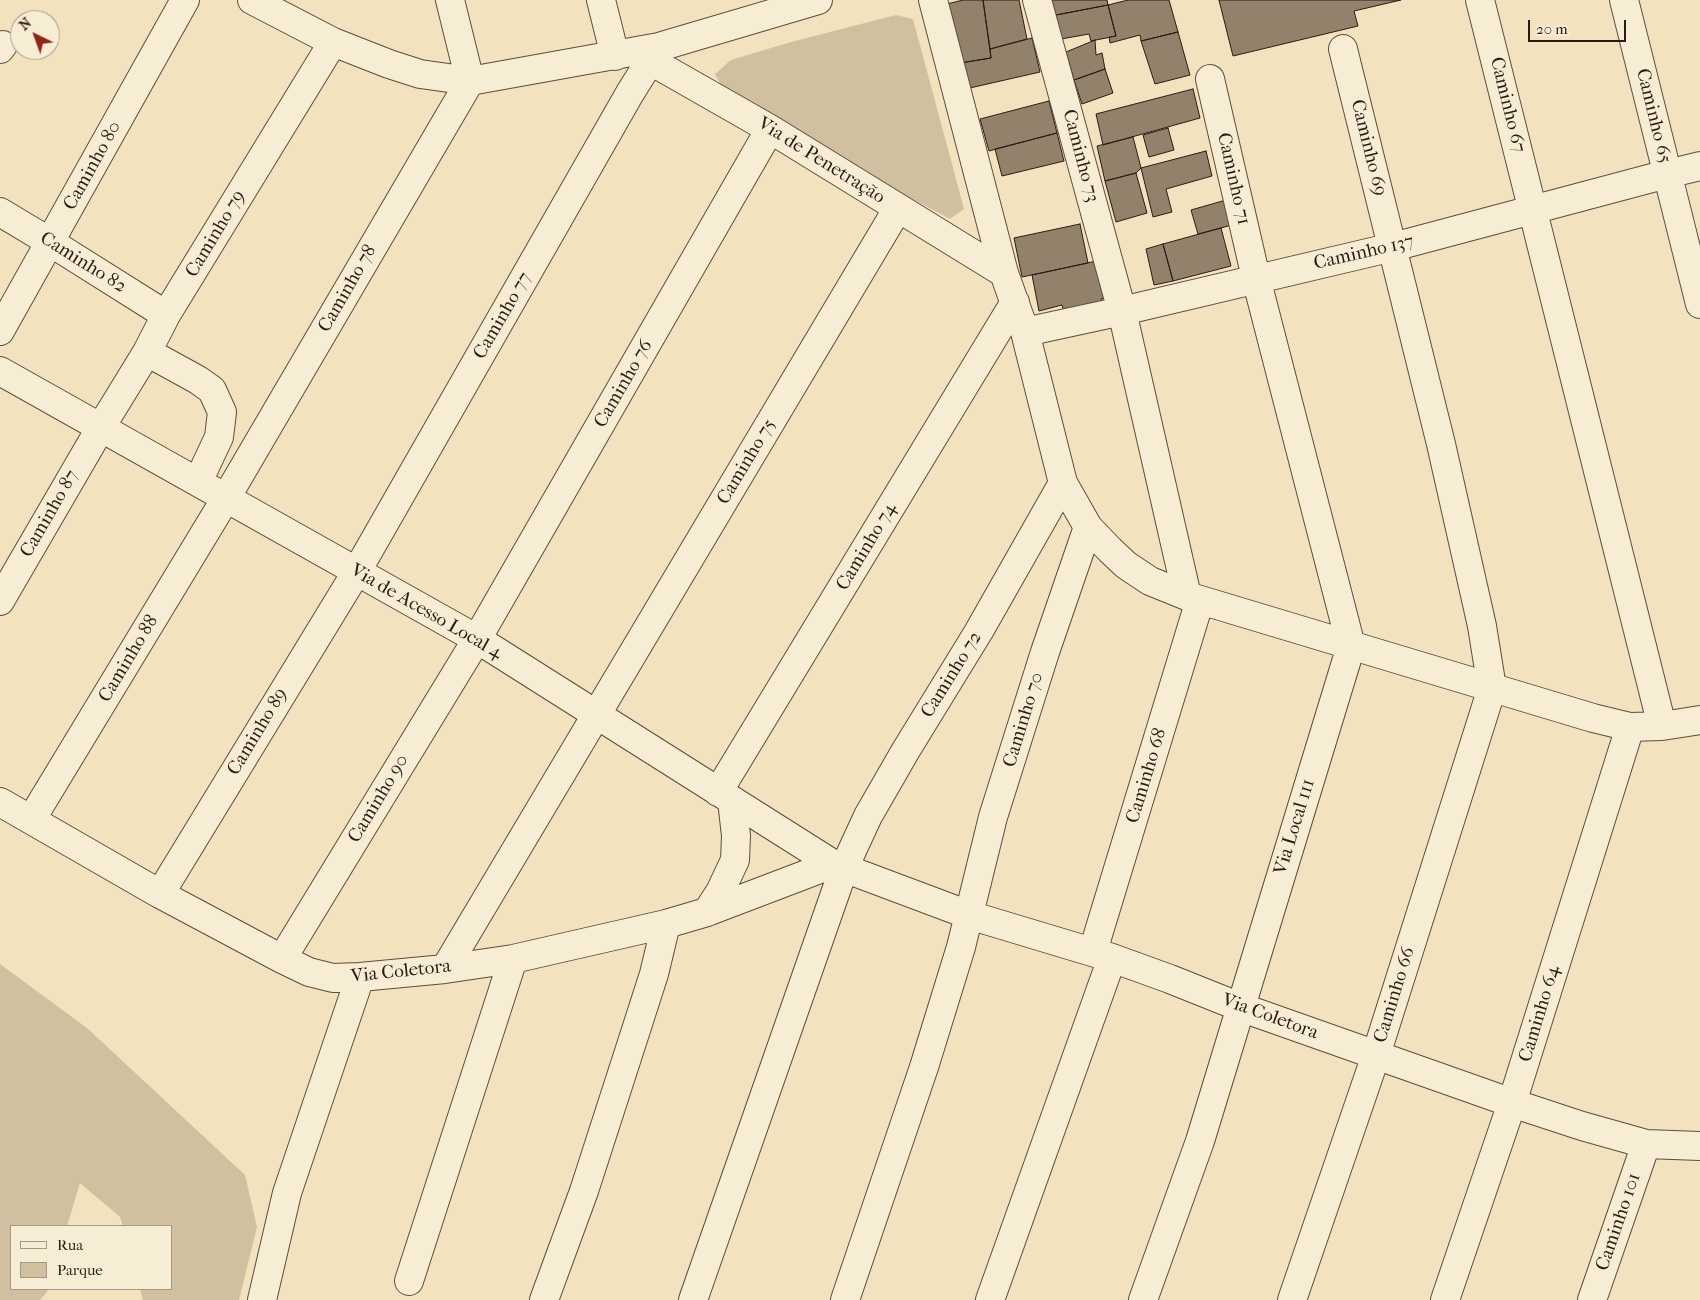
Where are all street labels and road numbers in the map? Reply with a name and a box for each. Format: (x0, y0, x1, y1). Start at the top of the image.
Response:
street label: Caminho 67 (1484, 55, 1530, 155)
street label: Caminho 65 (1630, 66, 1676, 166)
street label: Caminho 69 (1345, 97, 1391, 199)
street label: Caminho 73 (1057, 107, 1103, 205)
street label: Via de Penetração (753, 113, 889, 209)
street label: Caminho 80 (59, 117, 127, 215)
street label: Caminho 71 (1211, 131, 1255, 227)
street label: Caminho 79 (181, 186, 251, 282)
street label: Caminho 82 (36, 227, 130, 299)
street label: Caminho 137 (1312, 230, 1416, 276)
street label: Caminho 78 (314, 241, 382, 337)
street label: Caminho 77 (469, 268, 537, 364)
street label: Caminho 76 (590, 336, 658, 432)
street label: Caminho 75 (713, 415, 781, 509)
street label: Caminho 87 (16, 466, 84, 562)
street label: Caminho 74 (832, 499, 902, 595)
street label: Via de Acesso Local 4 (346, 559, 506, 665)
street label: Caminho 88 (94, 611, 164, 707)
street label: Caminho 72 (917, 628, 987, 722)
street label: Caminho 70 (999, 670, 1049, 770)
street label: Caminho 89 (223, 684, 293, 780)
street label: Caminho 68 (1122, 726, 1172, 826)
street label: Caminho 90 (344, 751, 414, 847)
street label: Via Local 111 (1270, 776, 1320, 878)
street label: Caminho 66 (1370, 944, 1420, 1046)
street label: Via Coletora (350, 955, 452, 989)
street label: Caminho 64 (1515, 963, 1565, 1065)
street label: Via Coletora (1219, 989, 1321, 1045)
street label: Caminho 101 (1592, 1170, 1646, 1274)

